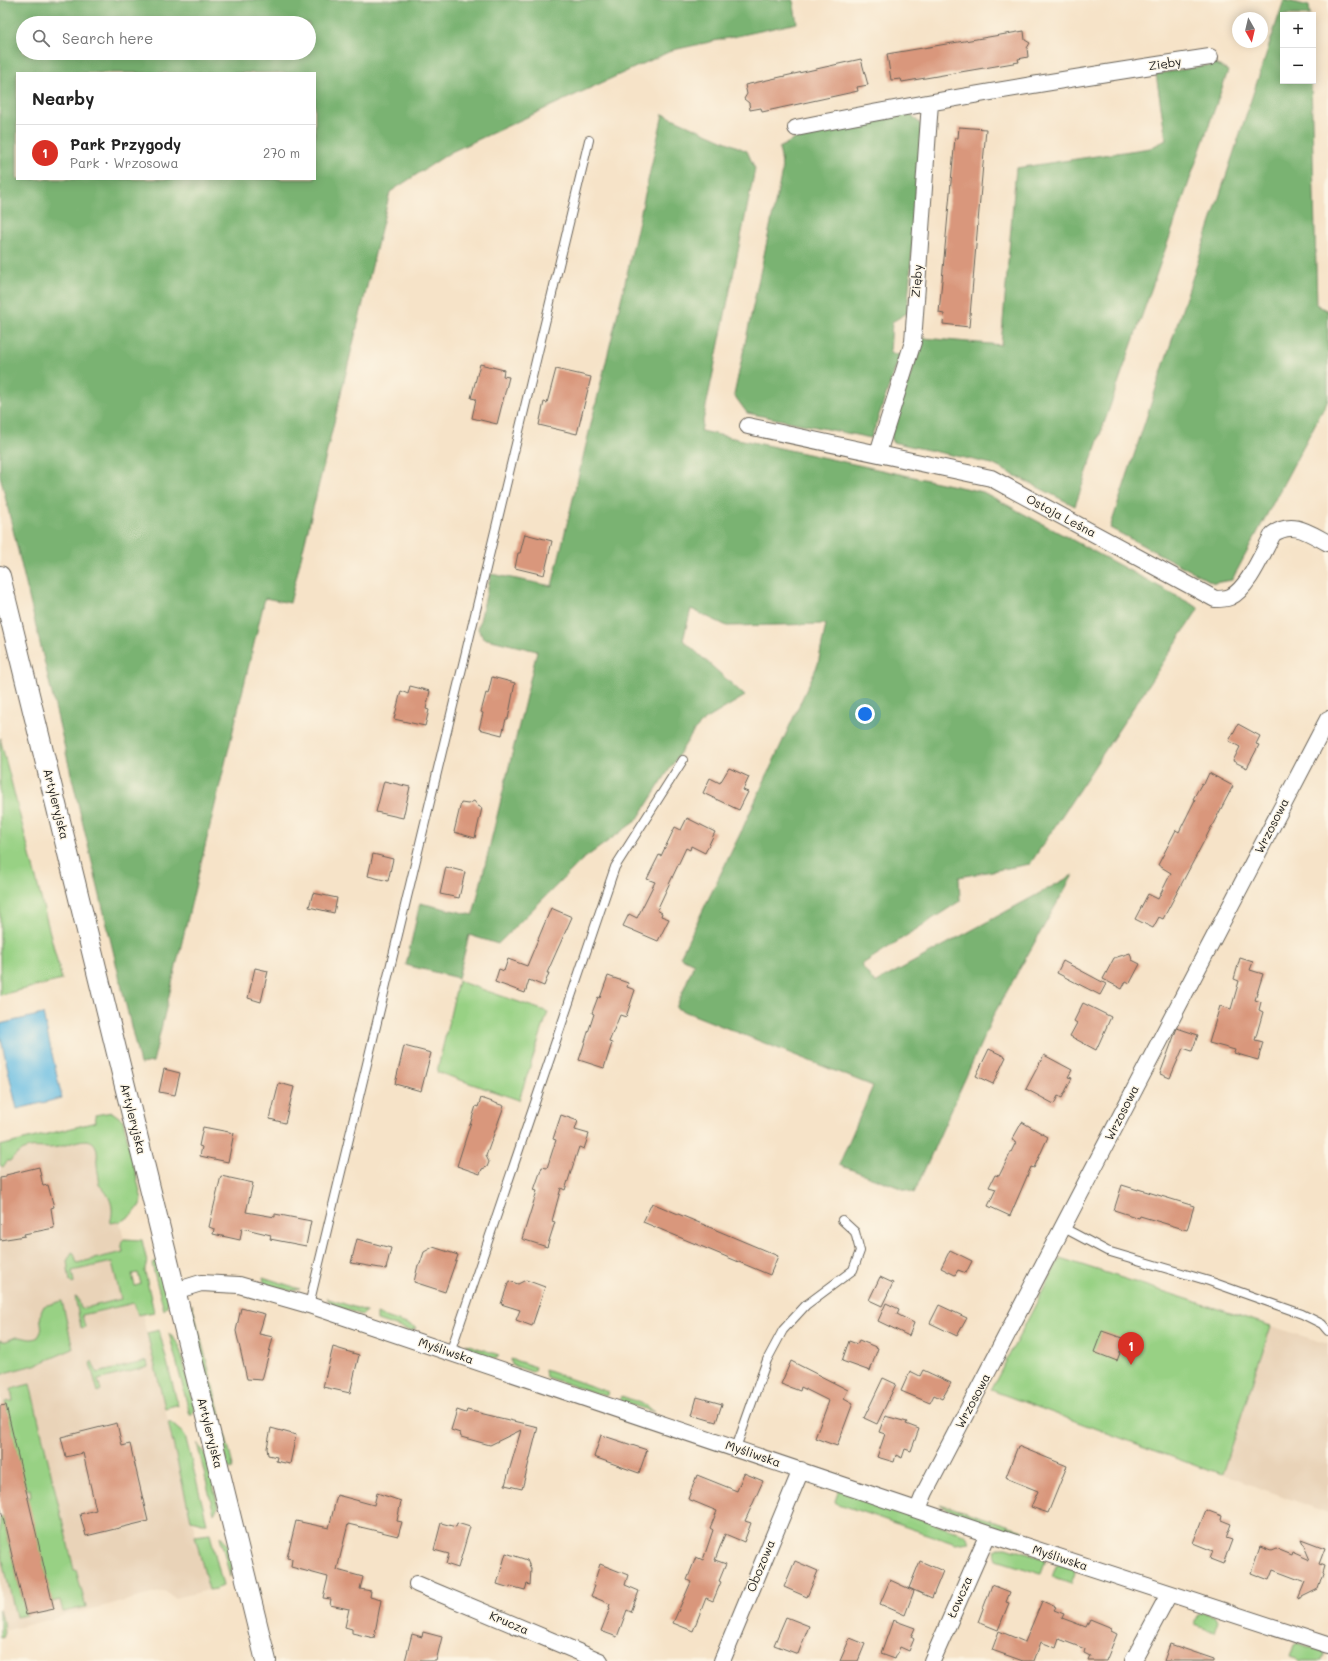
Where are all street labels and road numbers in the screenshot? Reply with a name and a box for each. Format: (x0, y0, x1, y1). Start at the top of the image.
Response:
street label: Zięby (1147, 53, 1182, 74)
street label: Zięby (907, 264, 925, 298)
street label: Ostoja Leśna (1024, 490, 1099, 540)
street label: Artyleryjska (40, 767, 73, 841)
street label: Wrzosowa (1250, 795, 1292, 856)
street label: Artyleryjska (117, 1082, 150, 1156)
street label: Wrzosowa (1100, 1082, 1142, 1143)
street label: Myśliwska (417, 1333, 476, 1367)
street label: Wrzosowa (951, 1370, 993, 1431)
street label: Artyleryjska (194, 1396, 227, 1470)
street label: Myśliwska (724, 1436, 783, 1470)
street label: Obozowa (742, 1537, 778, 1594)
street label: Myśliwska (1031, 1541, 1090, 1574)
street label: Łowcza (943, 1573, 975, 1620)
street label: Krucza (487, 1607, 531, 1637)

